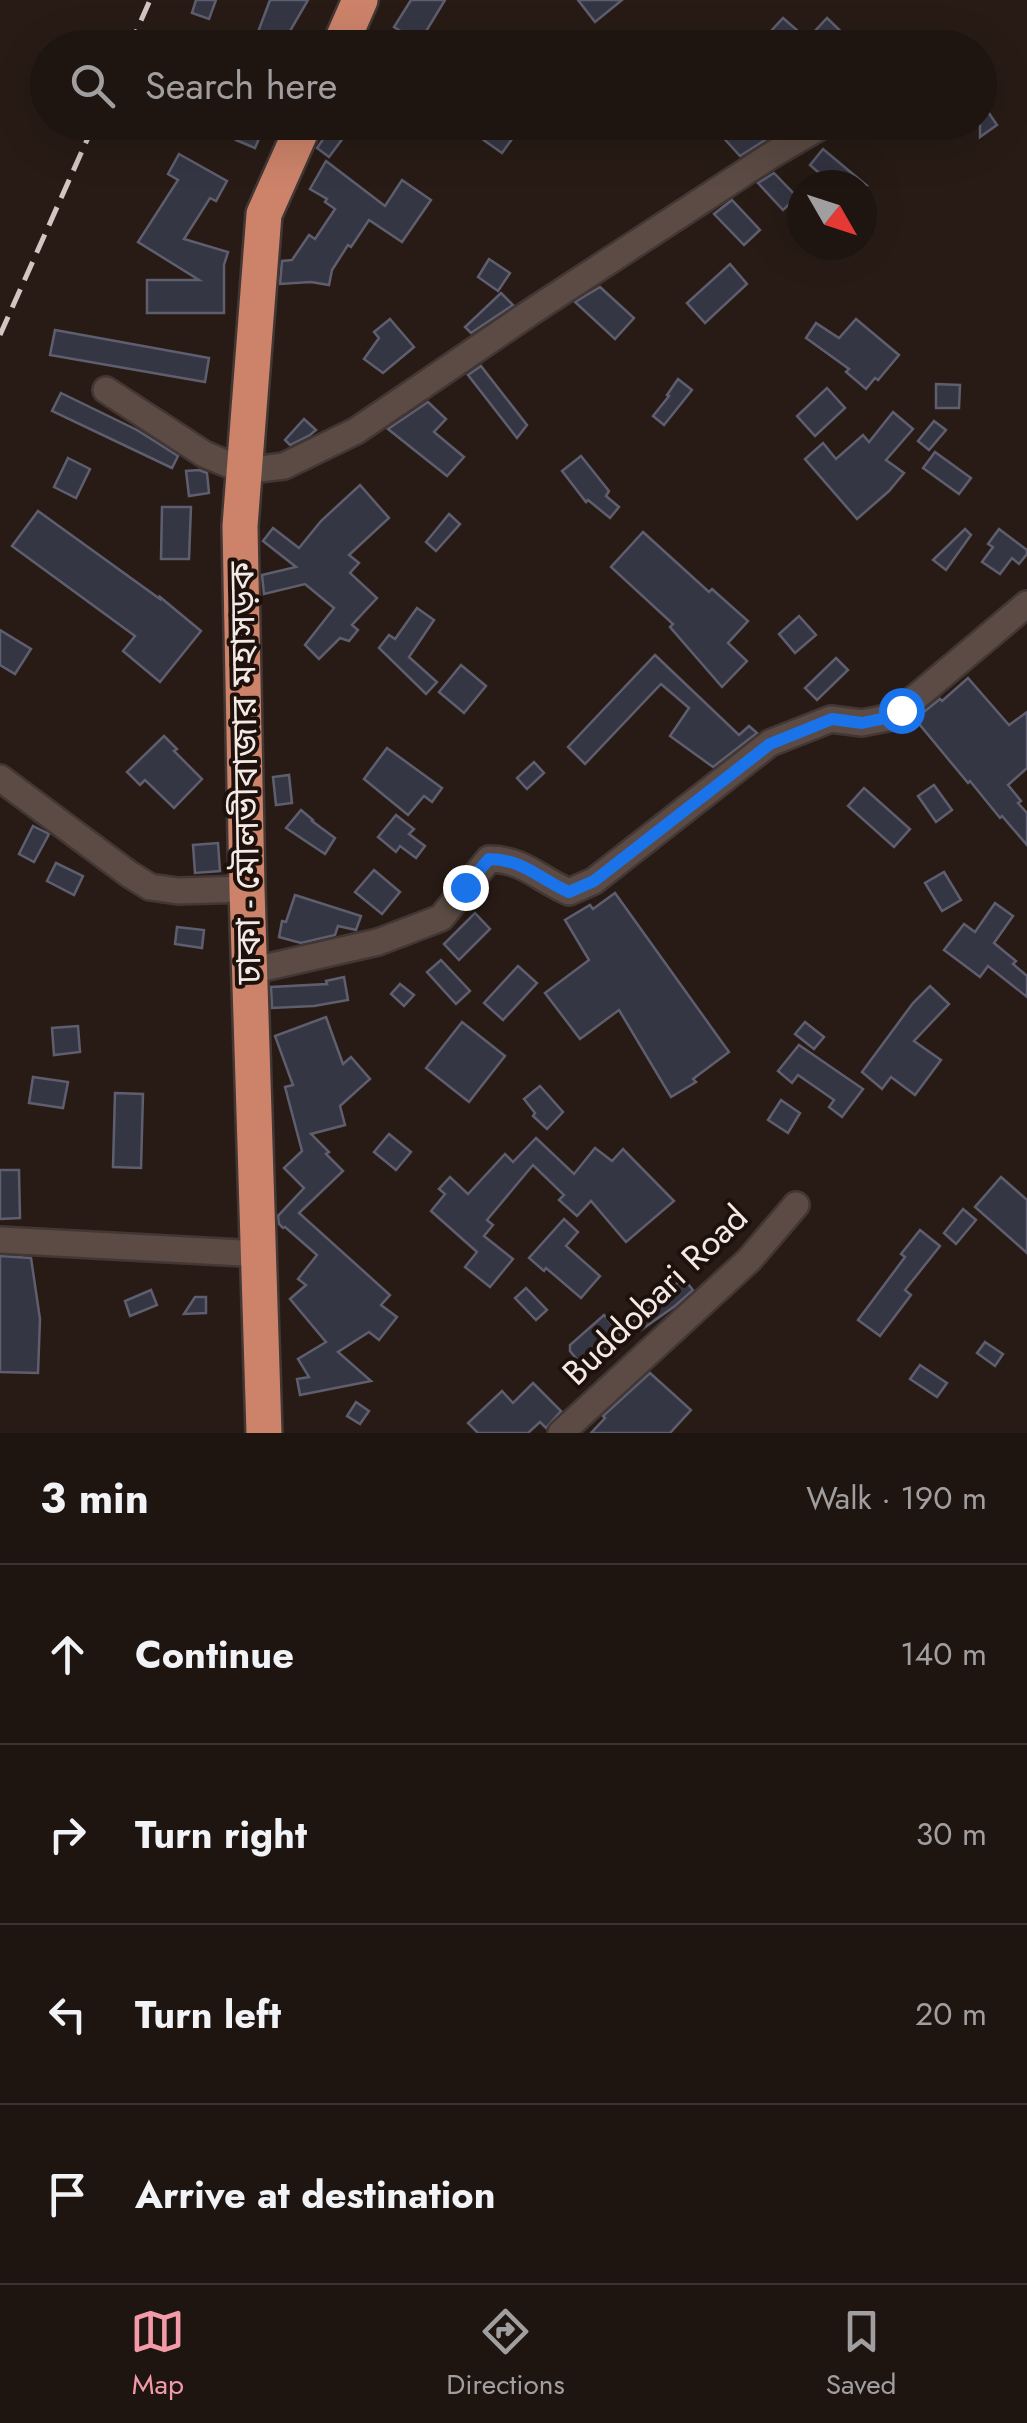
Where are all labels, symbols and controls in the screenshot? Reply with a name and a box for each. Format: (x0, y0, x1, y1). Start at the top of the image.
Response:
search box (30, 30, 997, 140)
icon: search (65, 58, 120, 113)
text: Search here (145, 58, 337, 113)
north arrow (787, 170, 877, 260)
street label: ঢাকা - মৌলভীবাজার মহাসড়ক (216, 561, 274, 986)
route start (879, 688, 925, 734)
route end (443, 865, 489, 911)
street label: Buddobari Road (551, 1193, 759, 1397)
text: 3 min (40, 1468, 149, 1529)
text: Walk · 190 m (806, 1475, 987, 1521)
icon: ahead (40, 1627, 95, 1682)
text: Continue (135, 1627, 294, 1682)
text: 140 m (900, 1631, 987, 1677)
icon: right (40, 1807, 95, 1862)
text: Turn right (135, 1807, 307, 1862)
text: 30 m (916, 1811, 987, 1857)
icon: left (40, 1987, 95, 2042)
text: Turn left (135, 1987, 281, 2042)
text: 20 m (915, 1991, 987, 2037)
icon: arrive (40, 2167, 95, 2222)
text: Arrive at destination (135, 2167, 496, 2222)
tab: Map (130, 2304, 185, 2405)
tab: Directions (446, 2304, 565, 2405)
tab: Saved (826, 2304, 897, 2405)

